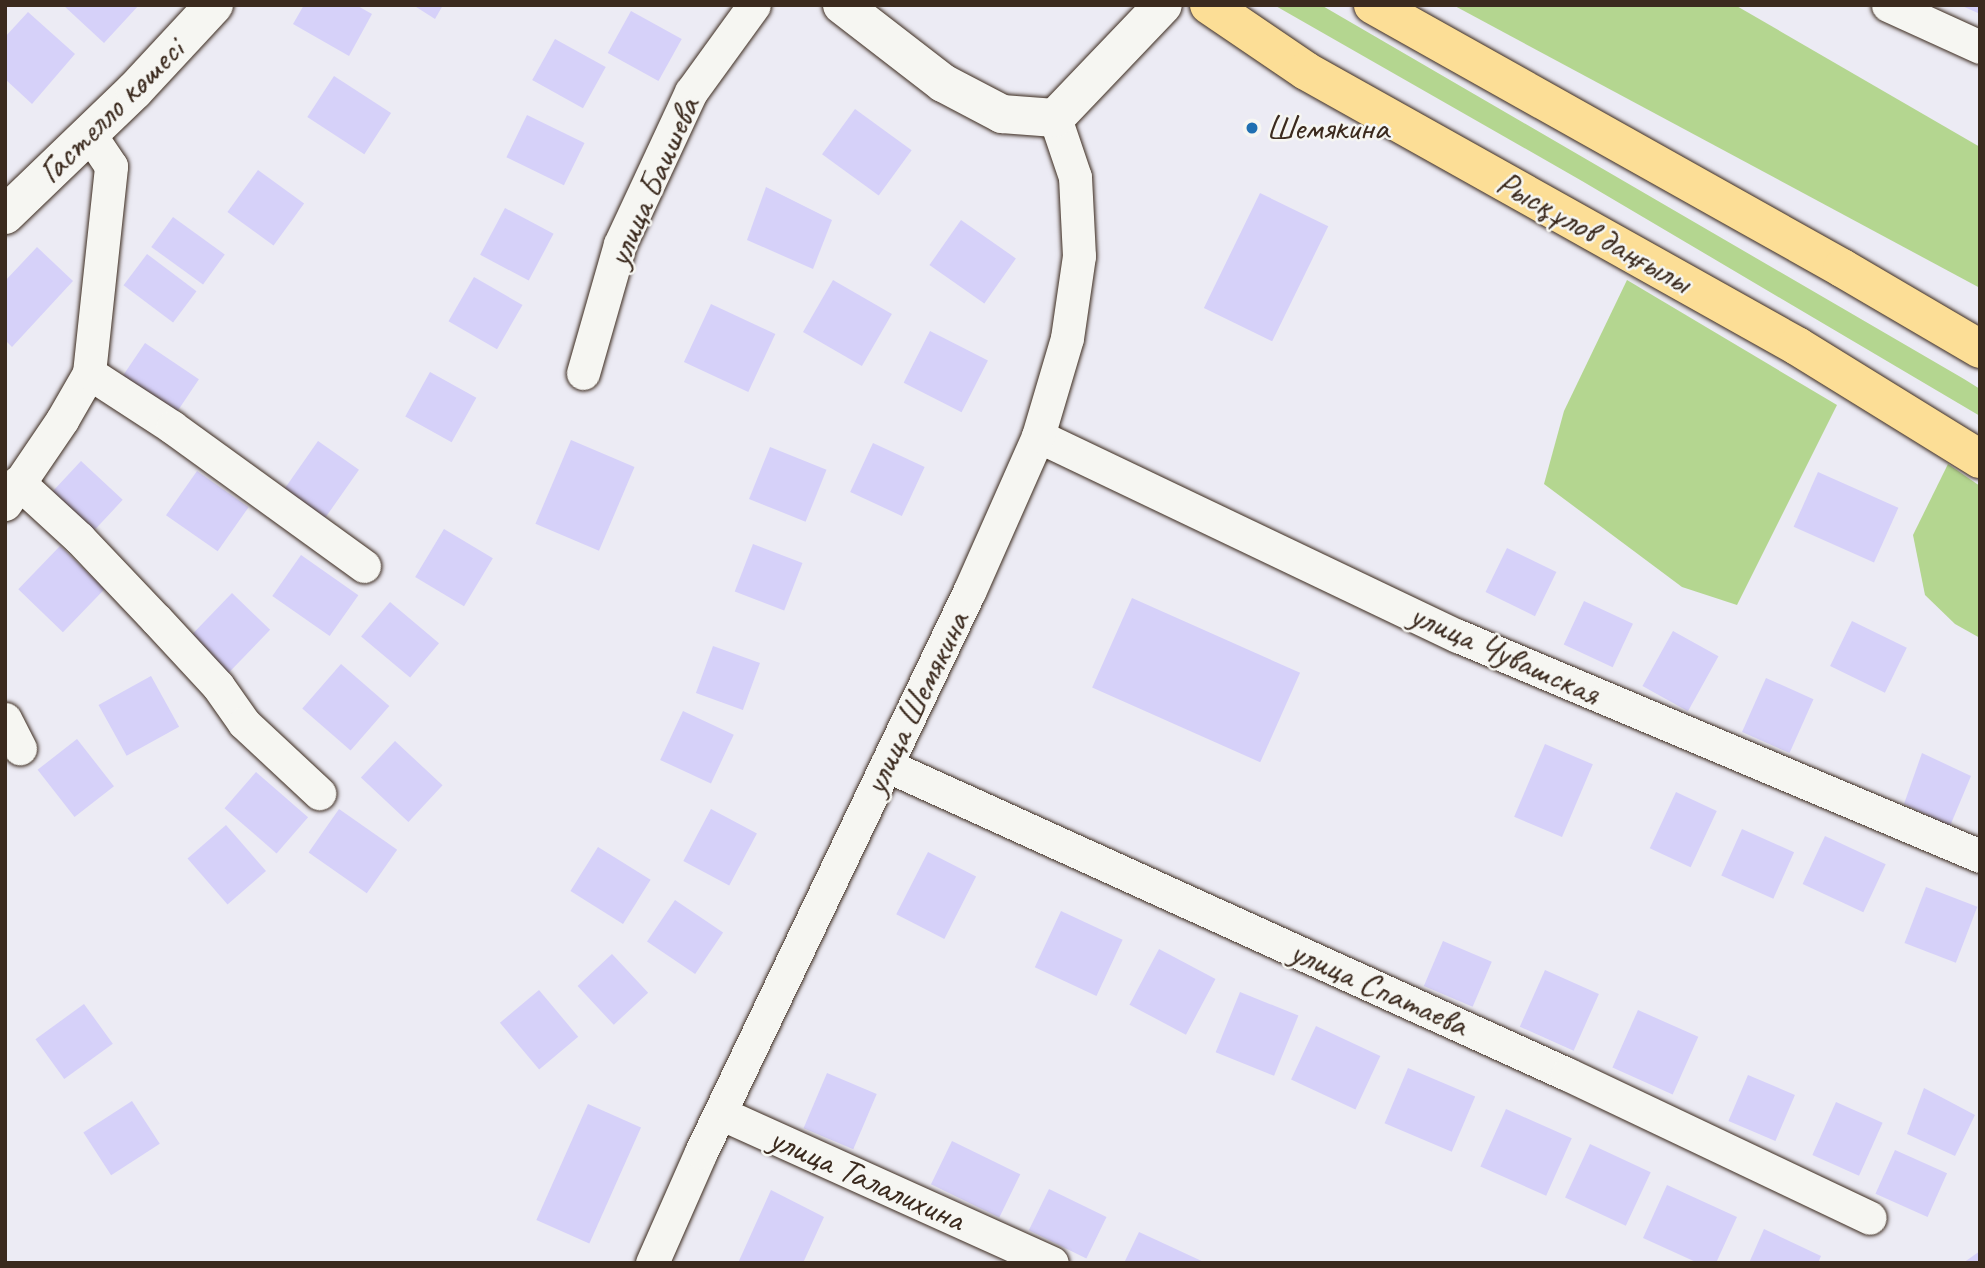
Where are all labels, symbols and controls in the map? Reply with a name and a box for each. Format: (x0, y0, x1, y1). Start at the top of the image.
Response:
street label: Гастелло көшесі (29, 29, 193, 193)
street label: улица Баишева (597, 90, 709, 274)
place label: Шемякина (1266, 107, 1389, 149)
marker: Шемякина (1244, 120, 1260, 136)
street label: Рысқұлов даңғылы (1489, 161, 1699, 303)
street label: улица Чувашская (1404, 594, 1606, 714)
street label: улица Шемякина (854, 605, 978, 801)
street label: улица Спатаева (1282, 929, 1476, 1047)
street label: улица Талалихина (764, 1118, 970, 1240)

